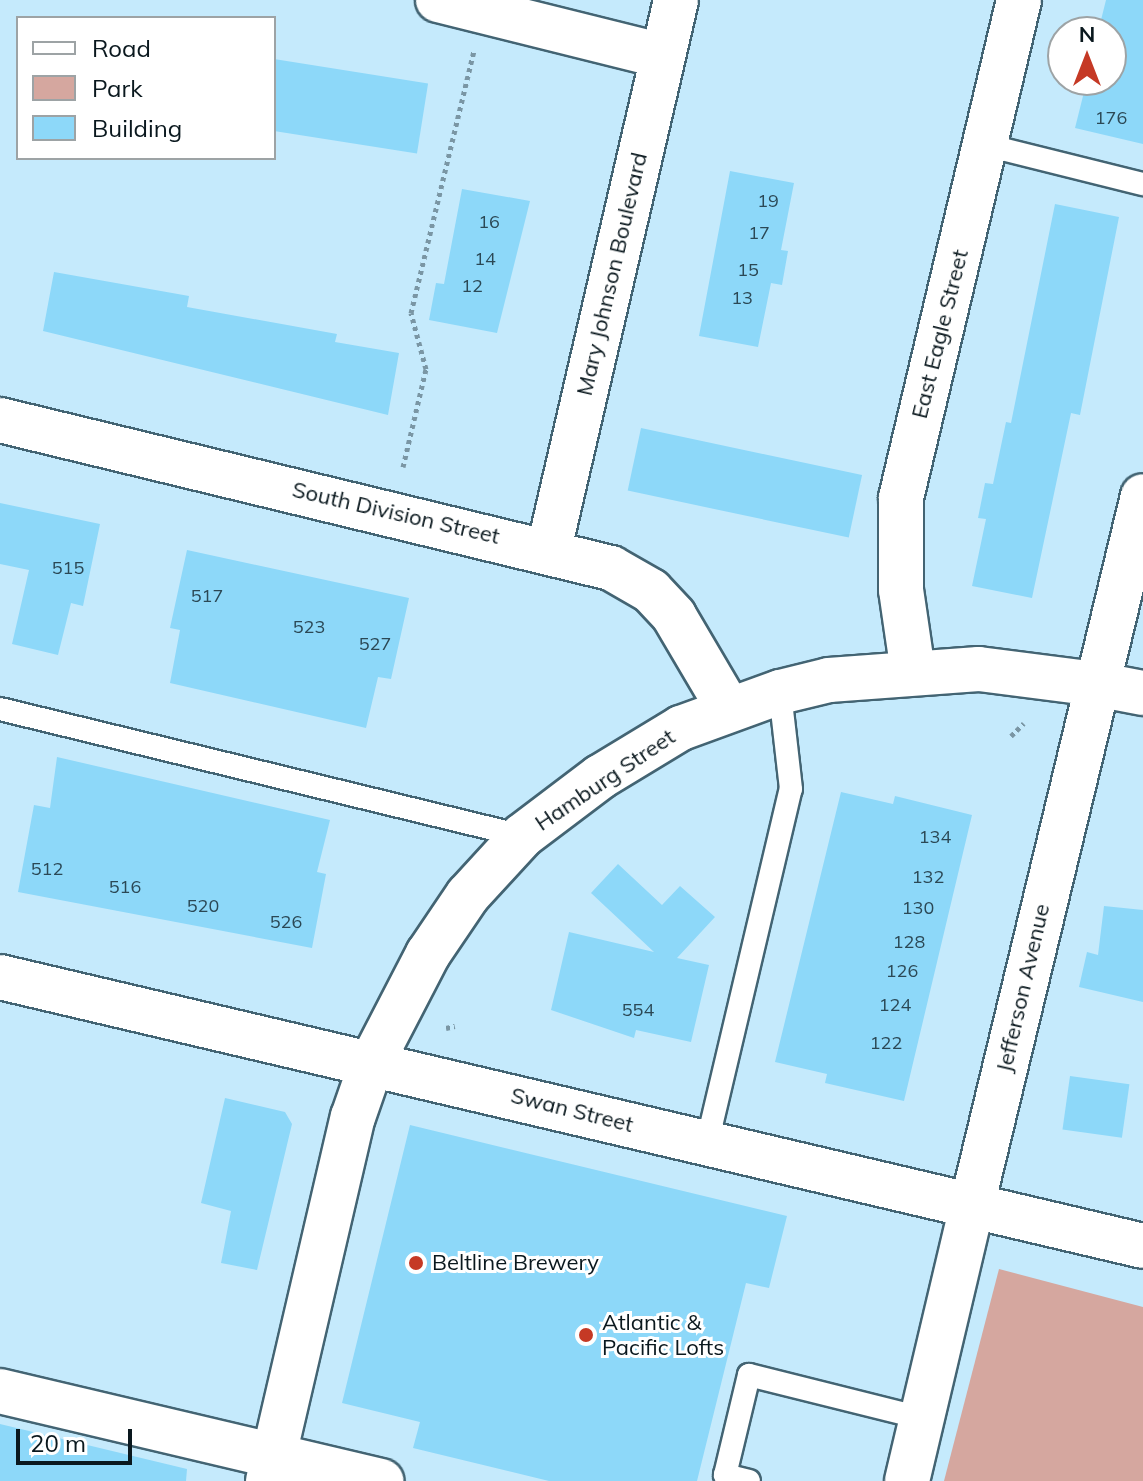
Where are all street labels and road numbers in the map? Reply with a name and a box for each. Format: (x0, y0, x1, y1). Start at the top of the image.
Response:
street label: Mary Johnson Boulevard (571, 150, 653, 398)
street label: East Eagle Street (906, 247, 974, 421)
street label: South Division Street (290, 476, 502, 550)
street label: Hamburg Street (530, 723, 680, 837)
street label: Jefferson Avenue (991, 901, 1055, 1075)
street label: Swan Street (508, 1082, 636, 1138)

